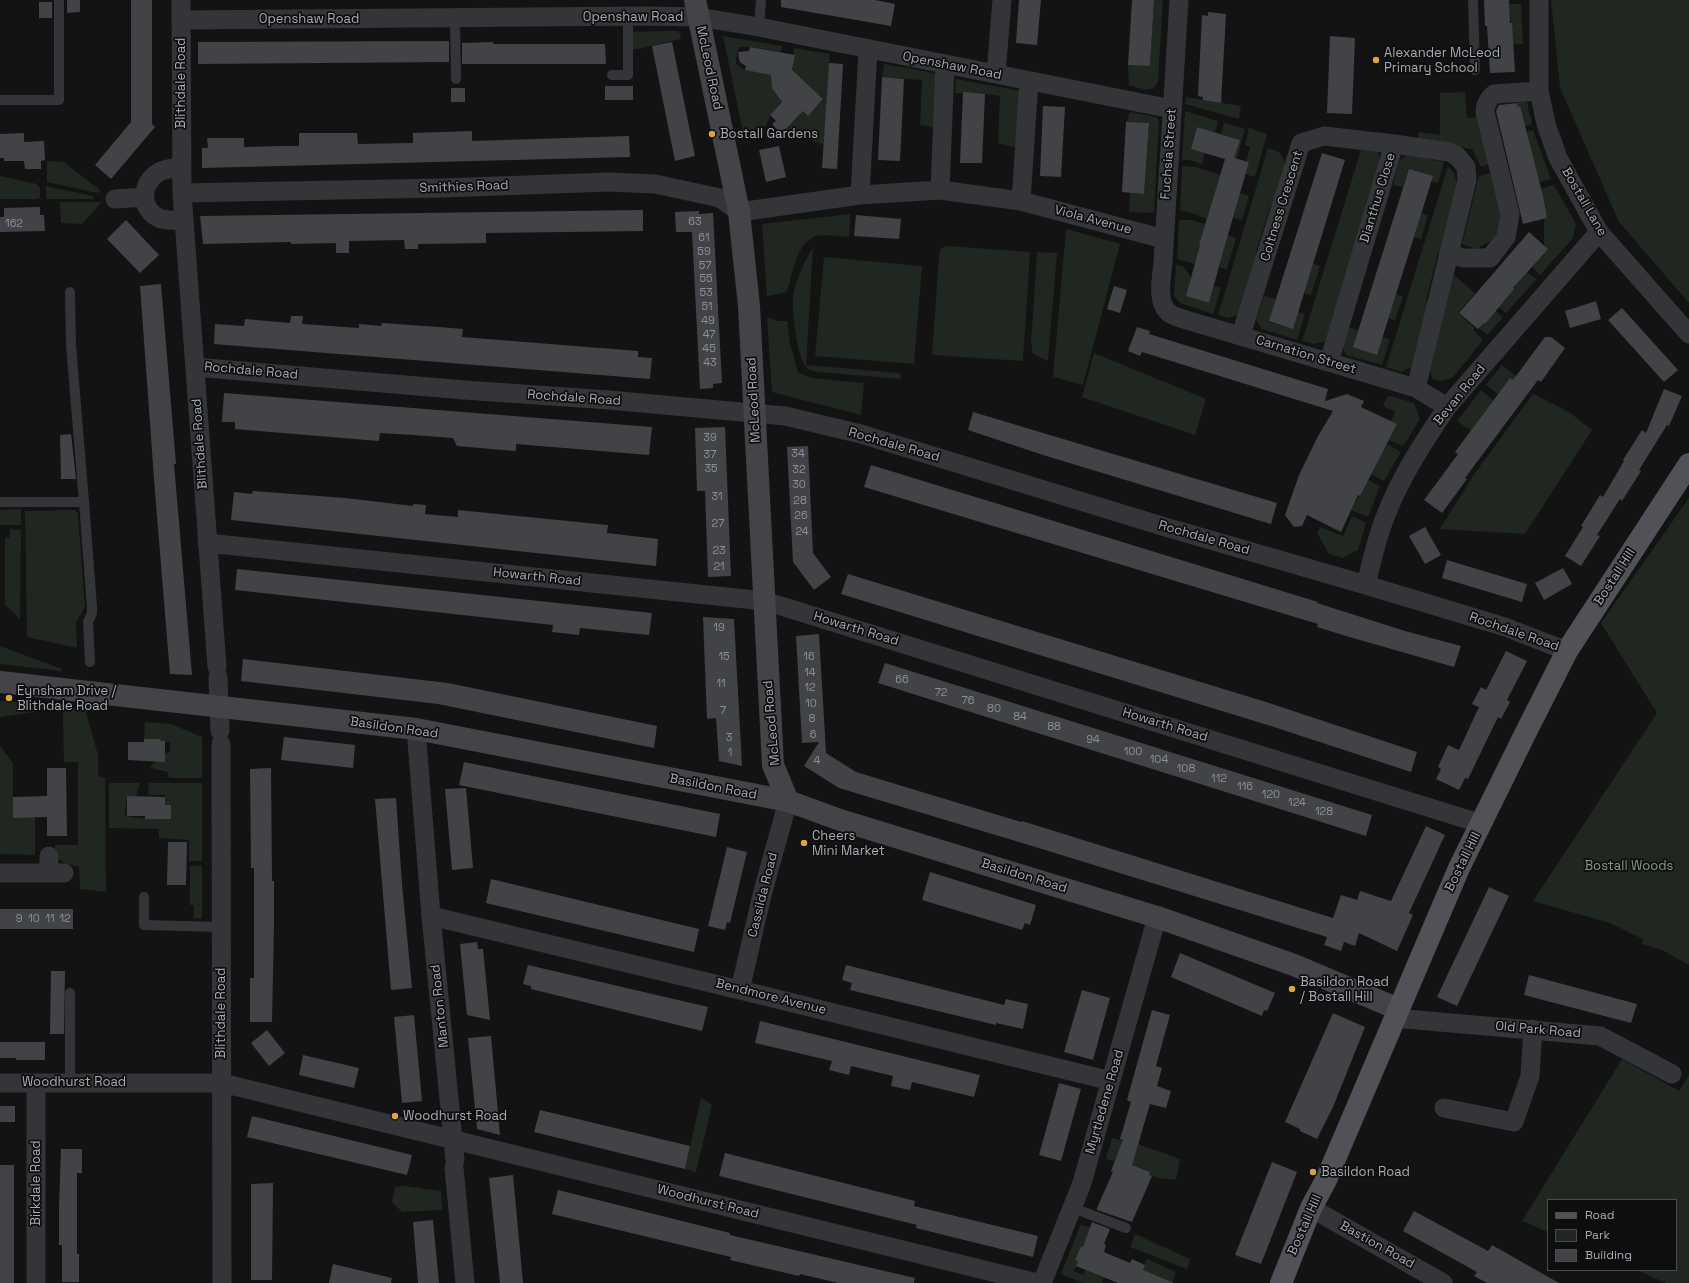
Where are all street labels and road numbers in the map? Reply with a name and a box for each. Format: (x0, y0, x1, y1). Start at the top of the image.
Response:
street label: Openshaw Road (583, 9, 683, 25)
street label: Openshaw Road (259, 11, 359, 27)
street label: McLeod Road (692, 25, 726, 111)
street label: Blithdale Road (173, 38, 189, 128)
street label: Openshaw Road (901, 49, 1003, 83)
street label: Fuchsia Street (1158, 108, 1180, 200)
street label: Coltness Crescent (1258, 149, 1306, 263)
street label: Dianthus Close (1357, 151, 1399, 245)
street label: Bostall Lane (1558, 165, 1610, 239)
street label: Smithies Road (419, 178, 509, 196)
street label: Viola Avenue (1053, 202, 1133, 238)
street label: Carnation Street (1254, 332, 1358, 378)
street label: McLeod Road (744, 357, 764, 443)
street label: Rochdale Road (204, 359, 298, 383)
street label: Bevan Road (1431, 362, 1489, 428)
street label: Rochdale Road (527, 387, 621, 409)
street label: Blithdale Road (189, 398, 211, 490)
street label: Rochdale Road (847, 425, 941, 465)
street label: Rochdale Road (1157, 518, 1251, 558)
street label: Bostall Hill (1591, 546, 1639, 608)
street label: Howarth Road (492, 565, 582, 589)
street label: Howarth Road (811, 609, 901, 649)
street label: Rochdale Road (1467, 609, 1561, 655)
street label: McLeod Road (761, 680, 783, 766)
street label: Howarth Road (1120, 705, 1210, 745)
street label: Basildon Road (349, 714, 439, 742)
street label: Basildon Road (668, 771, 758, 803)
street label: Bostall Hill (1442, 830, 1484, 894)
street label: Cassilda Road (745, 851, 781, 939)
street label: Basildon Road (979, 856, 1069, 896)
street label: Manton Road (428, 964, 452, 1048)
street label: Blithdale Road (213, 968, 229, 1058)
street label: Bendmore Avenue (714, 976, 828, 1018)
street label: Old Park Road (1495, 1018, 1581, 1042)
street label: Myrtledene Road (1083, 1048, 1127, 1156)
street label: Woodhurst Road (22, 1074, 126, 1090)
street label: Birkdale Road (28, 1140, 44, 1226)
street label: Woodhurst Road (656, 1182, 760, 1222)
street label: Bostall Hill (1285, 1192, 1325, 1258)
street label: Bastion Road (1337, 1218, 1417, 1272)

